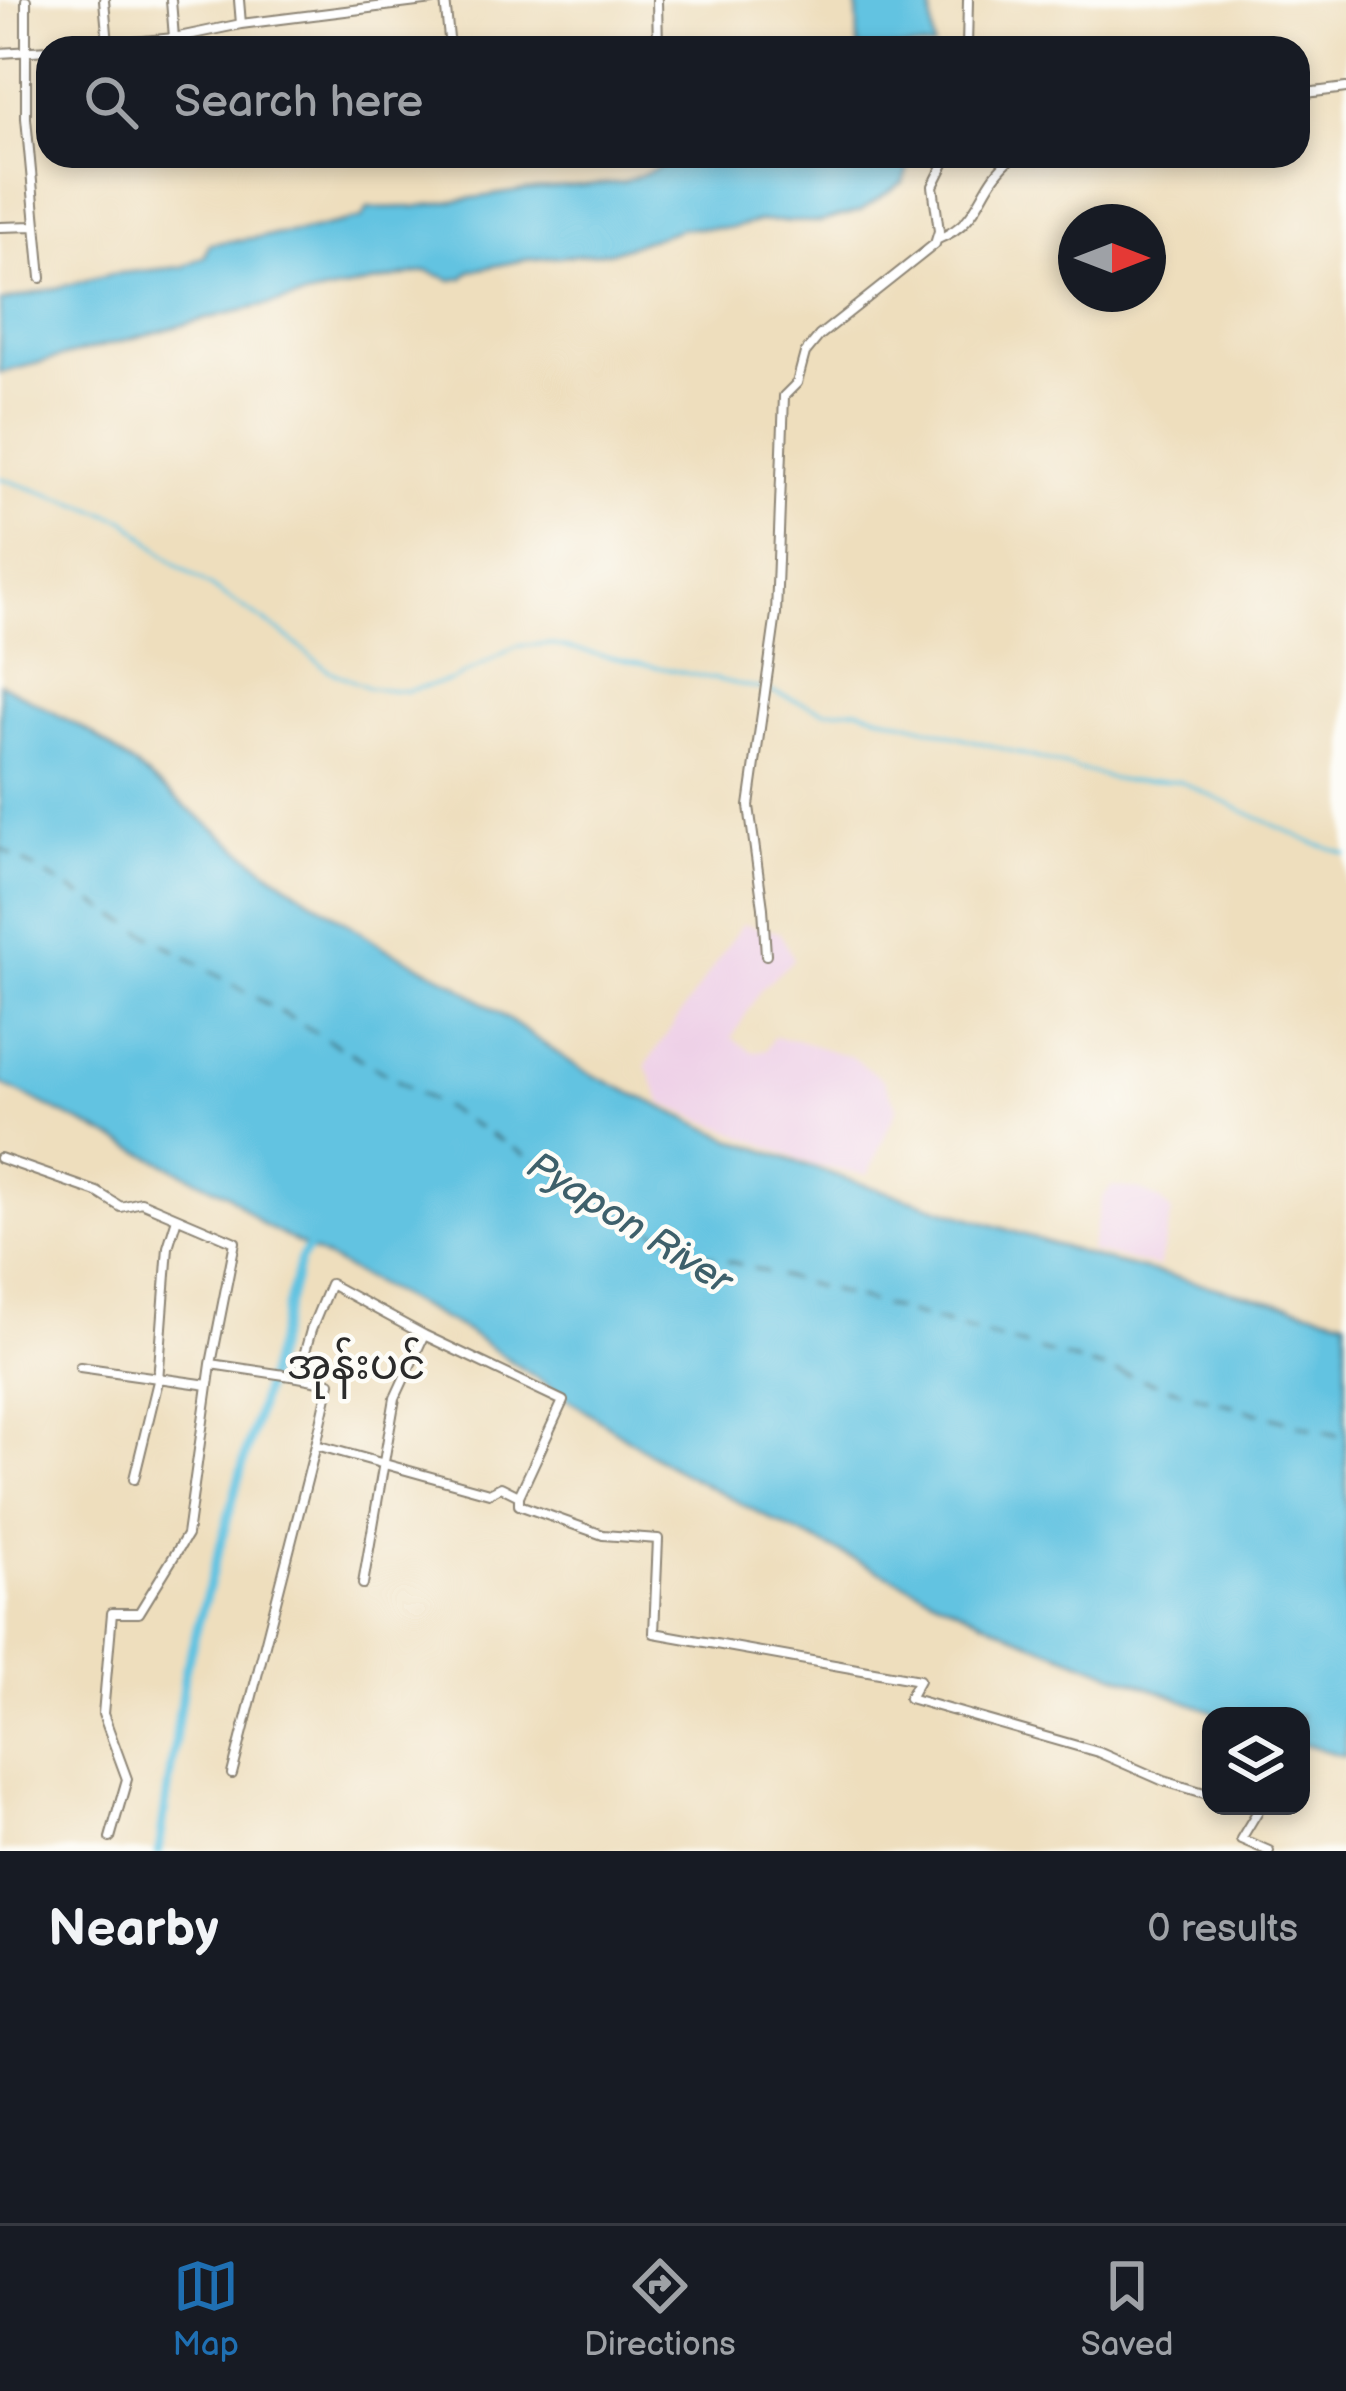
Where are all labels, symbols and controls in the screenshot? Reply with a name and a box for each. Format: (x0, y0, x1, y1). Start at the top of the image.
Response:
search box (36, 36, 1310, 168)
icon: search (78, 69, 144, 135)
text: Search here (174, 75, 423, 130)
north arrow (1058, 204, 1166, 312)
water label: Pyapon River (518, 1143, 742, 1307)
district label: အုန်းပင် (286, 1337, 426, 1399)
map controls (1202, 1707, 1310, 1815)
button: layers (1202, 1707, 1310, 1815)
text: Nearby (48, 1899, 219, 1960)
text: 0 results (1147, 1906, 1298, 1953)
tab: Map (173, 2253, 239, 2365)
tab: Directions (584, 2253, 736, 2365)
tab: Saved (1081, 2253, 1173, 2365)

